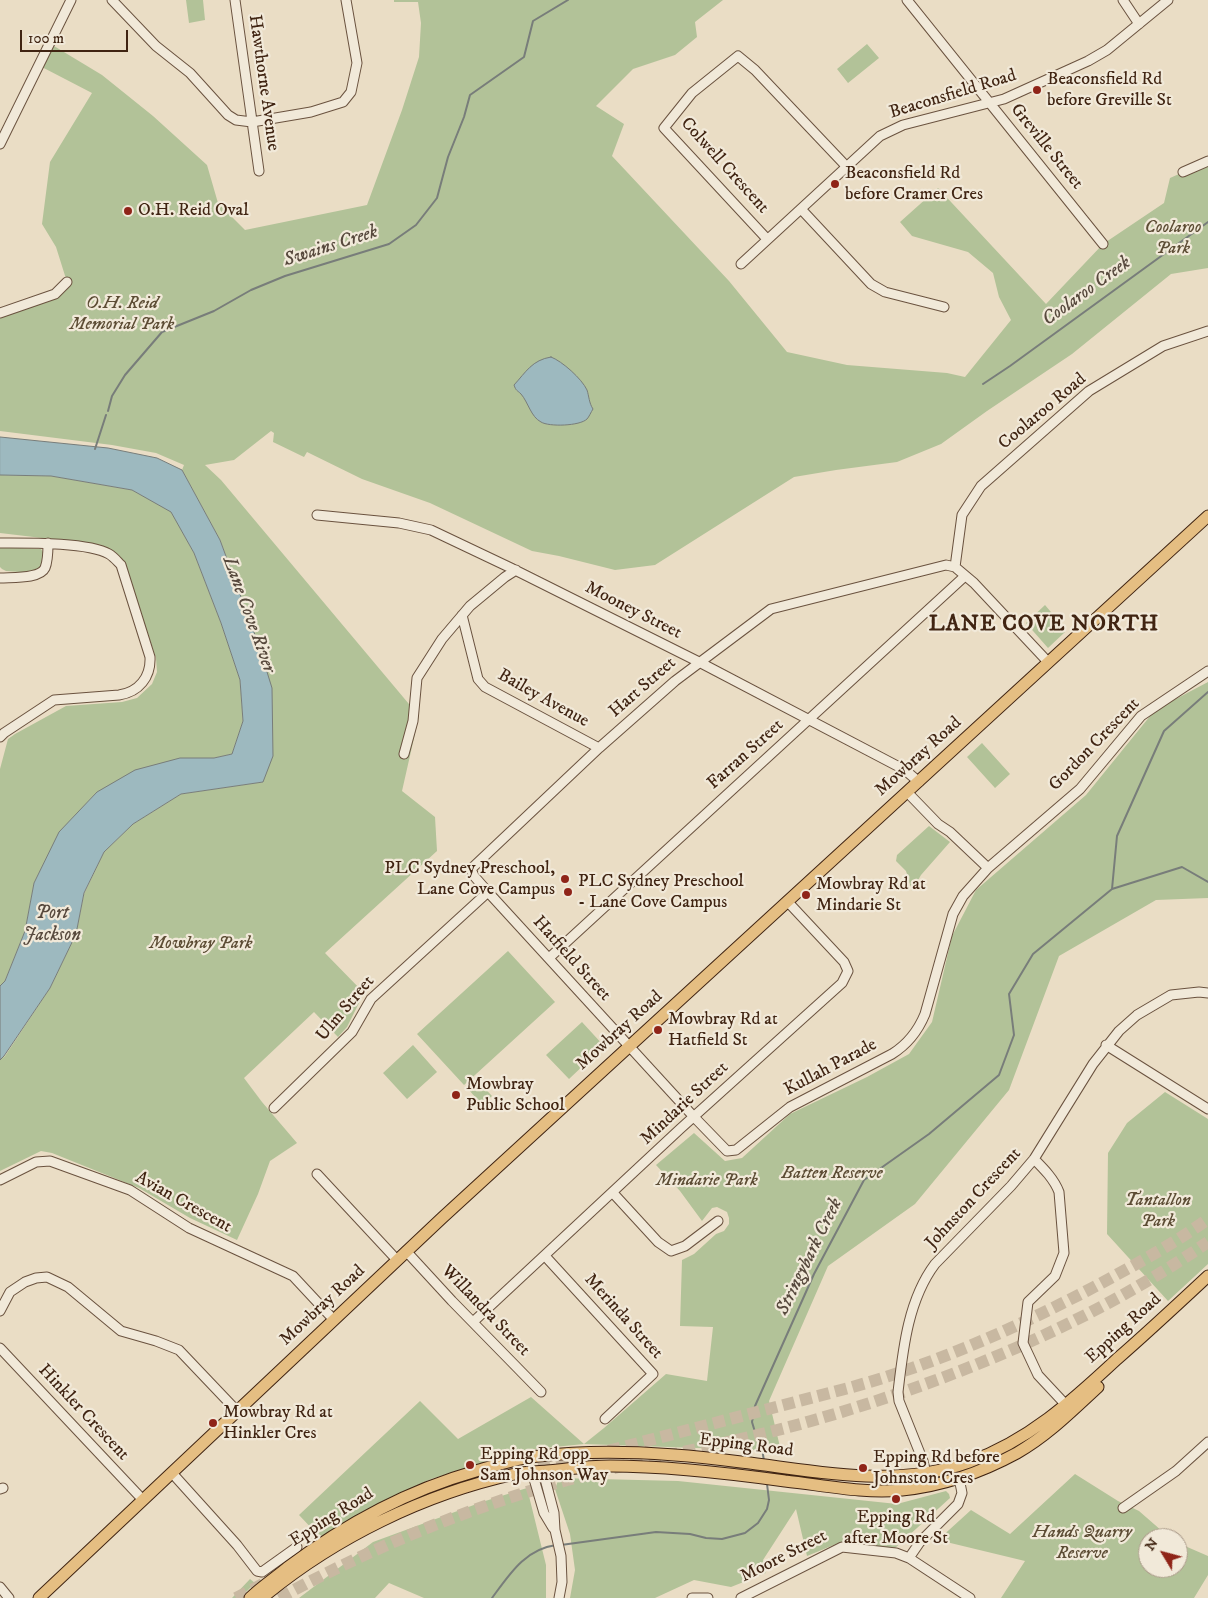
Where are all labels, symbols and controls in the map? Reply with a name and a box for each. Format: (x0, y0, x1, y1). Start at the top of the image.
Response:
street label: Hawthorne Avenue (243, 14, 283, 152)
scale bar (22, 20, 130, 52)
text: 100 m (28, 29, 64, 48)
street label: Beaconsfield Road (887, 65, 1019, 125)
place label: Beaconsfield Rd before Greville St (1047, 69, 1172, 112)
marker: Beaconsfield Rd before Greville St (1031, 84, 1043, 96)
street label: Greville Street (1005, 100, 1087, 194)
street label: Colwell Crescent (675, 113, 773, 219)
place label: Beaconsfield Rd before Cramer Cres (845, 163, 983, 205)
marker: Beaconsfield Rd before Cramer Cres (829, 178, 841, 190)
place label: O.H. Reid Oval (138, 200, 249, 222)
marker: O.H. Reid Oval (122, 205, 134, 217)
park label: Coolaroo Park (1144, 217, 1202, 260)
water label: Swains Creek (281, 221, 381, 273)
water label: Coolaroo Creek (1038, 252, 1136, 332)
park label: O.H. Reid Memorial Park (70, 293, 174, 336)
street label: Coolaroo Road (995, 369, 1091, 455)
water label: Lane Cove River (216, 554, 280, 676)
street label: Mooney Street (581, 577, 685, 645)
district label: LANE COVE NORTH (927, 612, 1161, 638)
street label: Hart Street (605, 653, 681, 723)
street label: Bailey Avenue (494, 665, 592, 733)
street label: Gordon Crescent (1045, 694, 1145, 796)
street label: Mowbray Road (871, 713, 967, 801)
street label: Farran Street (703, 715, 789, 795)
place label: PLC Sydney Preschool, Lane Cove Campus (384, 858, 555, 901)
place label: PLC Sydney Preschool - Lane Cove Campus (578, 871, 744, 914)
marker: PLC Sydney Preschool, Lane Cove Campus (559, 873, 571, 885)
place label: Mowbray Rd at Mindarie St (816, 874, 926, 916)
marker: PLC Sydney Preschool - Lane Cove Campus (562, 886, 574, 898)
marker: Mowbray Rd at Mindarie St (800, 889, 812, 901)
water label: Port Jackson (23, 903, 81, 947)
street label: Hatfield Street (527, 912, 615, 1006)
park label: Mowbray Park (149, 933, 253, 955)
street label: Ulm Street (312, 972, 380, 1046)
street label: Mowbray Road (572, 987, 668, 1075)
place label: Mowbray Rd at Hatfield St (668, 1009, 778, 1052)
marker: Mowbray Rd at Hatfield St (652, 1024, 664, 1036)
street label: Kullah Parade (781, 1035, 881, 1101)
street label: Mindarie Street (637, 1058, 733, 1150)
place label: Mowbray Public School (466, 1074, 565, 1116)
marker: Mowbray Public School (450, 1089, 462, 1101)
street label: Johnston Crescent (922, 1144, 1026, 1254)
park label: Batten Reserve (781, 1163, 883, 1185)
street label: Avian Crescent (131, 1168, 235, 1238)
park label: Mindarie Park (656, 1170, 758, 1192)
park label: Tantallon Park (1125, 1190, 1191, 1232)
water label: Stringybark Creek (772, 1195, 848, 1319)
street label: Mowbray Road (276, 1261, 370, 1351)
street label: Willandra Street (436, 1261, 534, 1361)
street label: Merinda Street (579, 1270, 667, 1364)
street label: Epping Road (1082, 1289, 1166, 1369)
street label: Hinkler Crescent (33, 1360, 133, 1466)
place label: Mowbray Rd at Hinkler Cres (223, 1402, 333, 1445)
marker: Mowbray Rd at Hinkler Cres (207, 1417, 219, 1429)
street label: Epping Road (698, 1430, 794, 1462)
place label: Epping Rd opp Sam Johnson Way (480, 1444, 608, 1486)
place label: Epping Rd before Johnston Cres (873, 1447, 1000, 1490)
marker: Epping Rd opp Sam Johnson Way (464, 1459, 476, 1471)
marker: Epping Rd before Johnston Cres (857, 1462, 869, 1474)
street label: Epping Road (286, 1484, 378, 1552)
marker: Epping Rd after Moore St (890, 1493, 902, 1505)
place label: Epping Rd after Moore St (844, 1507, 948, 1550)
park label: Hands Quarry Reserve (1032, 1522, 1132, 1565)
street label: Moore Street (737, 1526, 831, 1588)
north arrow (1138, 1528, 1188, 1578)
text: N (1141, 1535, 1162, 1555)

